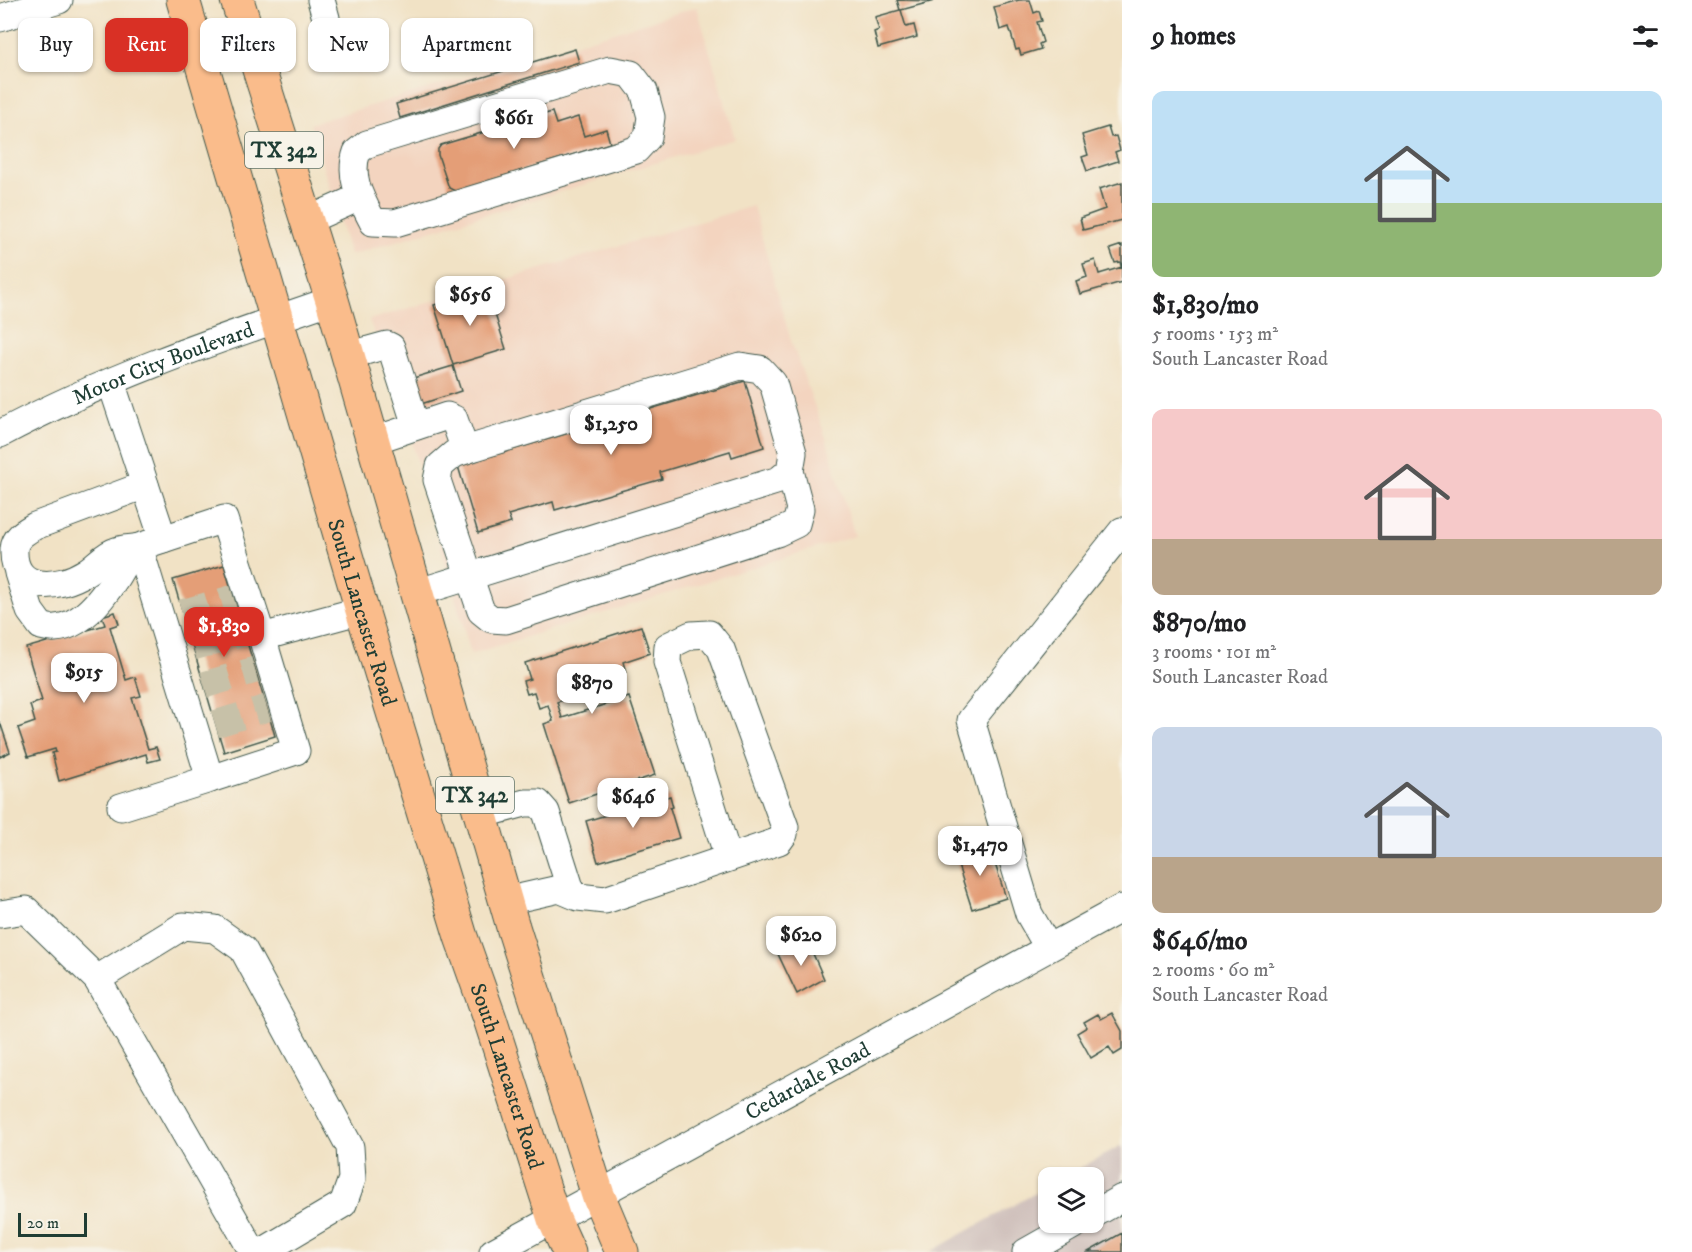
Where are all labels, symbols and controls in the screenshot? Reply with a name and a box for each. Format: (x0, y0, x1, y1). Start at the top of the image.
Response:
chip: Buy (18, 18, 93, 72)
chip: Rent (105, 18, 188, 72)
chip: Filters (200, 18, 296, 72)
chip: New (308, 18, 389, 72)
chip: Apartment (401, 18, 533, 72)
text: 9 homes (1152, 20, 1236, 53)
icon: filters (1629, 20, 1662, 53)
pin: $661 (478, 99, 550, 150)
text: $661 (495, 106, 533, 131)
icon: home (1353, 130, 1461, 238)
road number: TX 342 (245, 132, 323, 168)
pin: $656 (434, 276, 506, 327)
text: $656 (449, 283, 491, 308)
text: $1,830/mo (1152, 289, 1259, 322)
street label: Motor City Boulevard (68, 316, 257, 412)
text: 5 rooms · 153 m² (1152, 322, 1278, 347)
text: South Lancaster Road (1152, 347, 1328, 372)
pin: $1,250 (562, 405, 660, 456)
text: $1,250 (584, 412, 638, 437)
icon: home (1353, 448, 1461, 556)
street label: South Lancaster Road (321, 516, 402, 709)
pin: $1,830 (175, 607, 273, 658)
text: $870/mo (1152, 607, 1246, 640)
text: $1,830 (198, 614, 250, 639)
text: 3 rooms · 101 m² (1152, 640, 1276, 665)
pin: $915 (48, 653, 120, 704)
text: $915 (65, 660, 103, 685)
pin: $870 (556, 664, 628, 715)
text: South Lancaster Road (1152, 665, 1328, 690)
text: $870 (571, 671, 613, 696)
icon: home (1353, 766, 1461, 874)
road number: TX 342 (436, 777, 514, 813)
pin: $646 (597, 778, 669, 829)
text: $646 (611, 785, 655, 810)
pin: $1,470 (931, 826, 1029, 877)
text: $1,470 (952, 833, 1008, 858)
pin: $620 (765, 916, 837, 967)
text: $620 (780, 923, 822, 948)
text: $646/mo (1152, 925, 1247, 958)
text: 2 rooms · 60 m² (1152, 958, 1274, 983)
street label: South Lancaster Road (463, 980, 549, 1173)
text: South Lancaster Road (1152, 983, 1328, 1008)
street label: Cedardale Road (741, 1036, 875, 1127)
map controls (1038, 1167, 1104, 1233)
button: layers (1038, 1167, 1104, 1233)
scale bar (18, 1210, 87, 1238)
text: 20 m (27, 1213, 59, 1233)

